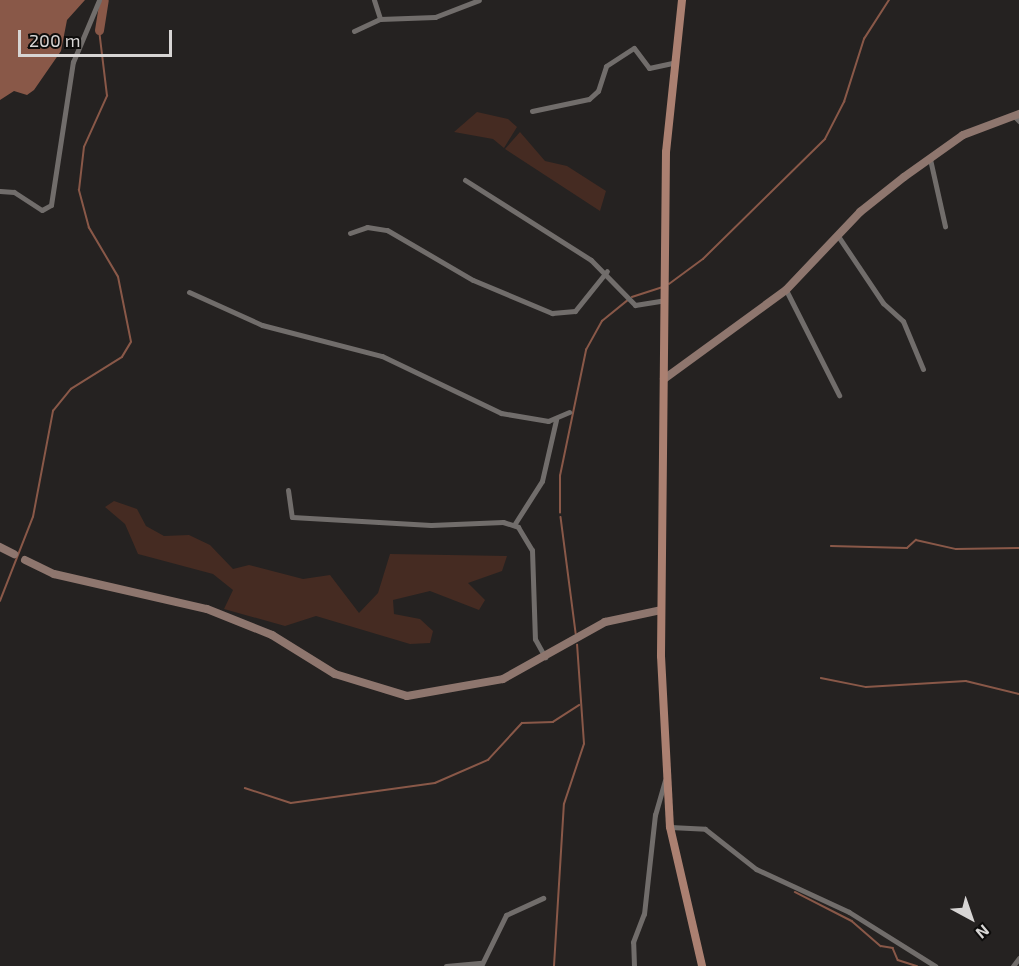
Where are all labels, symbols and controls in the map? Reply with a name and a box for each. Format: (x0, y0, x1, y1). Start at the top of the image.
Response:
scale bar (21, 18, 176, 56)
text: 200 m (29, 29, 81, 51)
north arrow (941, 888, 1001, 948)
text: N (972, 921, 993, 943)

